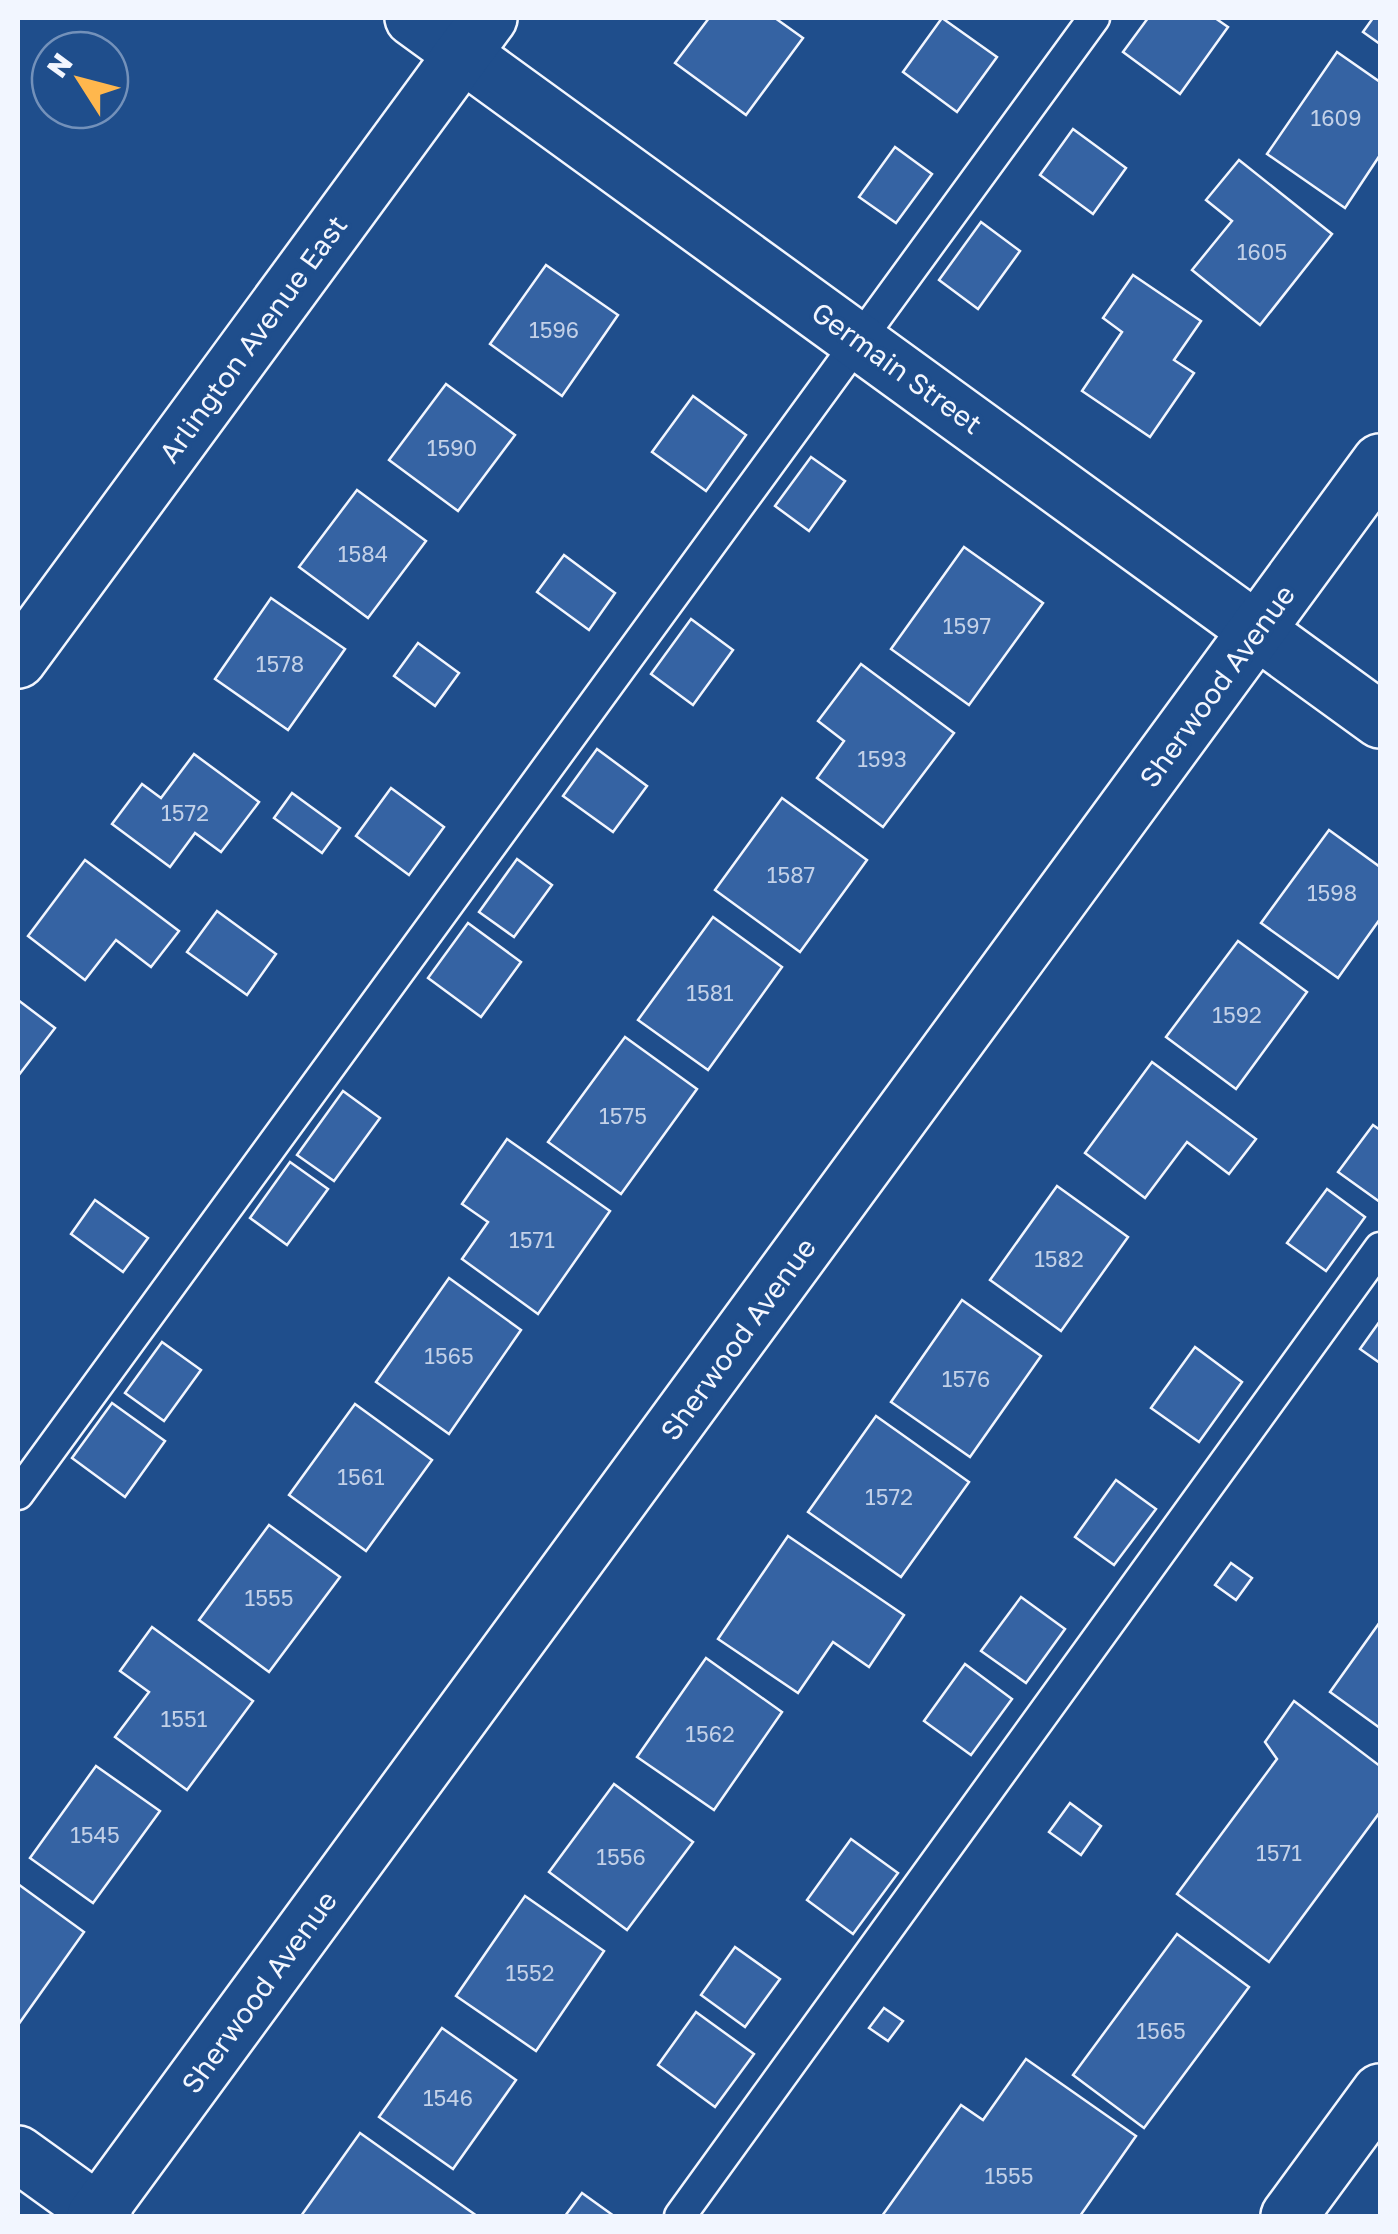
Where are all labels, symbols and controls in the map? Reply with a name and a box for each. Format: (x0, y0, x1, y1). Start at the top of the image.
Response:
north arrow (30, 30, 130, 130)
text: N (40, 47, 79, 83)
house number: 1609 (1311, 104, 1361, 131)
street label: Arlington Avenue East (152, 209, 353, 469)
house number: 1605 (1237, 238, 1287, 265)
street label: Germain Street (806, 295, 989, 440)
house number: 1596 (529, 316, 579, 343)
house number: 1590 (427, 434, 477, 461)
house number: 1584 (338, 540, 388, 567)
street label: Sherwood Avenue (1132, 578, 1301, 793)
house number: 1597 (943, 612, 991, 639)
house number: 1578 (256, 650, 304, 677)
house number: 1593 (857, 745, 907, 772)
house number: 1572 (161, 799, 209, 826)
house number: 1587 (767, 861, 815, 888)
house number: 1598 (1307, 879, 1357, 906)
house number: 1581 (686, 979, 734, 1006)
house number: 1592 (1212, 1001, 1262, 1028)
house number: 1575 (599, 1102, 647, 1129)
house number: 1571 (509, 1226, 555, 1253)
street label: Sherwood Avenue (653, 1231, 822, 1446)
house number: 1582 (1034, 1245, 1084, 1272)
house number: 1565 (424, 1342, 474, 1369)
house number: 1576 (942, 1365, 990, 1392)
house number: 1561 (337, 1463, 385, 1490)
house number: 1572 (865, 1483, 913, 1510)
house number: 1555 (245, 1584, 293, 1611)
house number: 1551 (161, 1705, 208, 1732)
house number: 1562 (685, 1720, 735, 1747)
house number: 1545 (70, 1821, 120, 1848)
house number: 1571 (1256, 1839, 1302, 1866)
house number: 1556 (596, 1843, 646, 1870)
street label: Sherwood Avenue (174, 1884, 343, 2099)
house number: 1552 (506, 1959, 554, 1986)
house number: 1565 (1136, 2017, 1186, 2044)
house number: 1546 (423, 2084, 473, 2111)
house number: 1555 (985, 2162, 1033, 2189)

